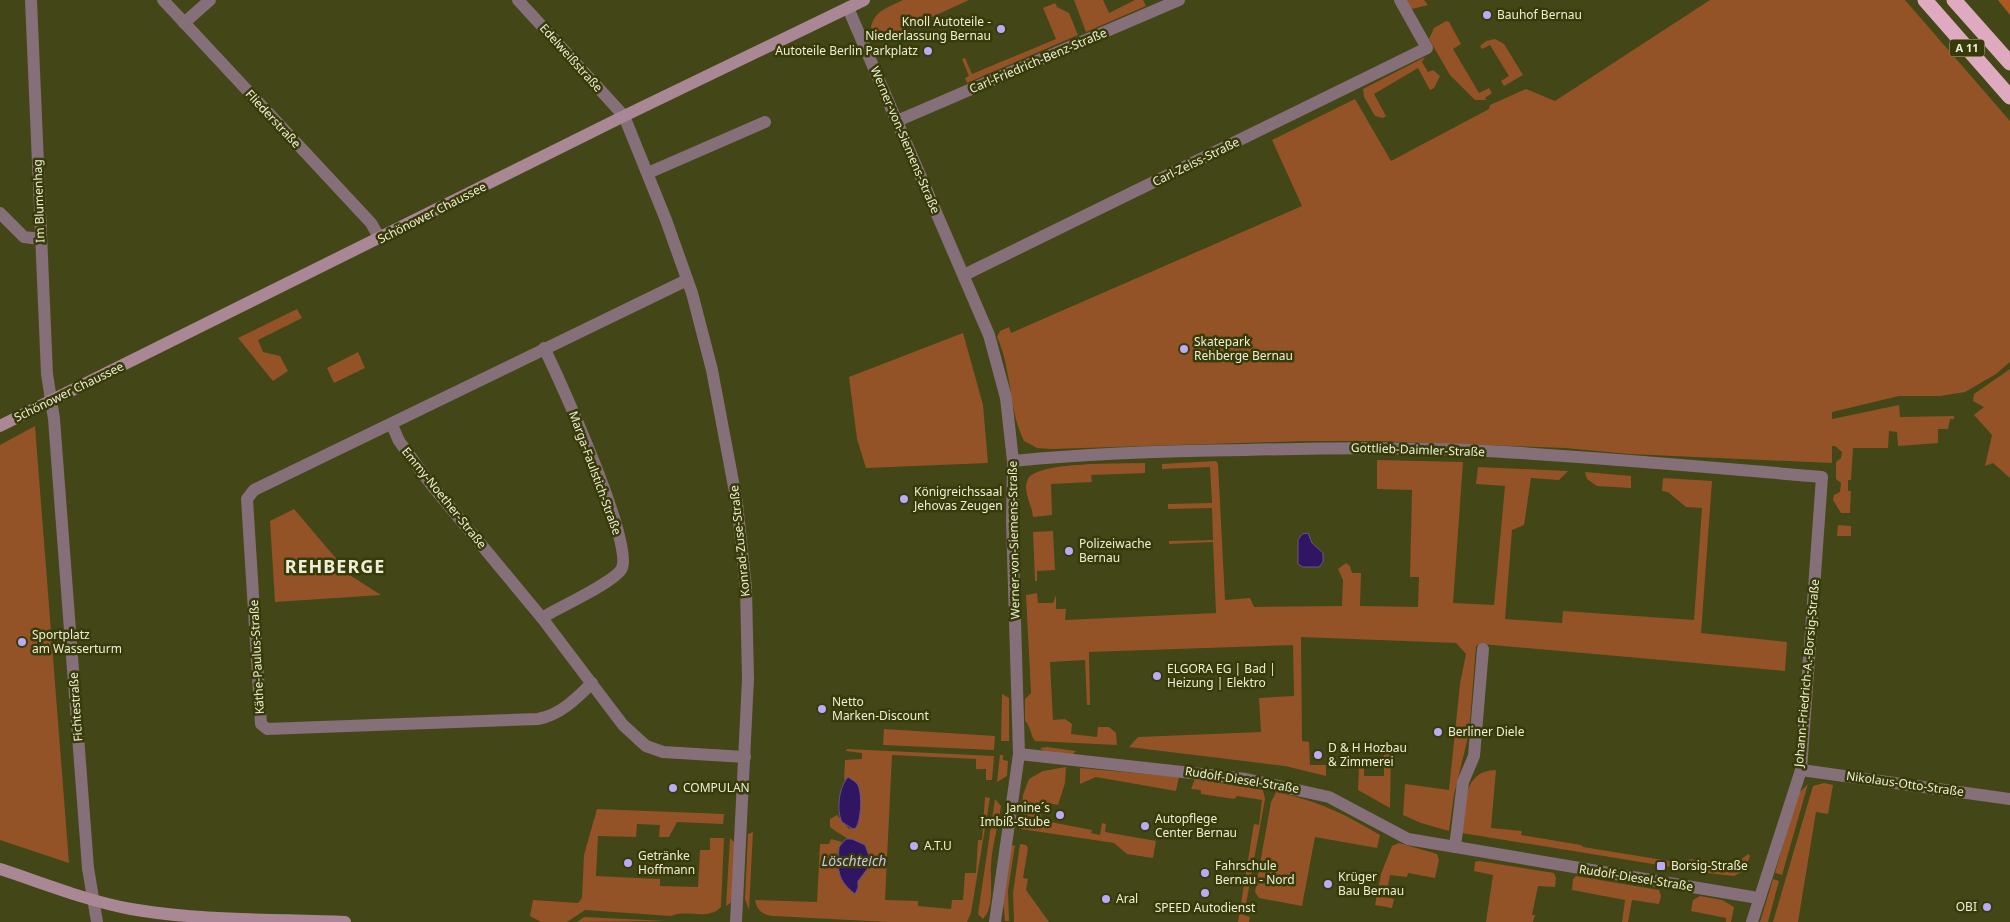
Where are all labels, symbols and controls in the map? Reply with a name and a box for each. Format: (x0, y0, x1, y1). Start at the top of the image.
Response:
place label: Bauhof Bernau (1497, 6, 1582, 23)
marker: Bauhof Bernau (1481, 9, 1493, 21)
place label: Knoll Autoteile - Niederlassung Bernau (865, 13, 991, 44)
street label: Edelweißstraße (536, 20, 607, 96)
marker: Knoll Autoteile - Niederlassung Bernau (995, 23, 1007, 35)
street label: Carl-Friedrich-Benz-Straße (966, 24, 1109, 97)
road number: A 11 (1950, 40, 1984, 56)
place label: Autoteile Berlin Parkplatz (775, 42, 918, 59)
marker: Autoteile Berlin Parkplatz (922, 45, 934, 57)
street label: Werner-von-Siemens-Straße (867, 64, 944, 216)
street label: Fliederstraße (242, 86, 305, 152)
street label: Carl-Zeiss-Straße (1149, 133, 1242, 190)
street label: Im Blumenhag (29, 159, 48, 243)
street label: Schönower Chaussee (374, 178, 489, 247)
place label: Skatepark Rehberge Bernau (1194, 333, 1293, 364)
marker: Skatepark Rehberge Bernau (1178, 343, 1190, 355)
street label: Schönower Chaussee (11, 358, 127, 425)
street label: Marga-Faulstich-Straße (565, 408, 626, 537)
street label: Gottlieb-Daimler-Straße (1351, 439, 1486, 460)
street label: Emmy-Noether-Straße (398, 443, 491, 552)
street label: Werner-von-Siemens-Straße (1004, 460, 1023, 619)
place label: Königreichssaal Jehovas Zeugen (913, 483, 1003, 514)
street label: Konrad-Zuse-Straße (725, 484, 754, 598)
marker: Königreichssaal Jehovas Zeugen (898, 493, 910, 505)
place label: Polizeiwache Bernau (1079, 535, 1152, 566)
marker: Polizeiwache Bernau (1063, 545, 1075, 557)
district label: REHBERGE (285, 554, 385, 578)
street label: Johann-Friedrich-A.-Borsig-Straße (1790, 578, 1823, 769)
street label: Käthe-Paulus-Straße (245, 599, 268, 715)
place label: Sportplatz am Wasserturm (32, 626, 122, 657)
marker: Sportplatz am Wasserturm (16, 636, 28, 648)
place label: ELGORA EG | Bad | Heizung | Elektro (1167, 660, 1276, 691)
marker: ELGORA EG | Bad | Heizung | Elektro (1151, 670, 1163, 682)
street label: Fichtestraße (65, 672, 86, 742)
place label: Netto Marken-Discount (832, 693, 929, 724)
marker: Netto Marken-Discount (816, 703, 828, 715)
place label: Berliner Diele (1448, 723, 1525, 740)
marker: Berliner Diele (1432, 726, 1444, 738)
place label: D & H Hozbau & Zimmerei (1328, 739, 1407, 770)
marker: D & H Hozbau & Zimmerei (1312, 749, 1324, 761)
street label: Rudolf-Diesel-Straße (1184, 762, 1301, 797)
street label: Nikolaus-Otto-Straße (1845, 767, 1965, 800)
place label: COMPULAN (683, 779, 750, 796)
marker: COMPULAN (667, 782, 679, 794)
place label: Janine´s Imbiß-Stube (980, 799, 1050, 830)
marker: Janine´s Imbiß-Stube (1054, 809, 1066, 821)
place label: Autopflege Center Bernau (1155, 810, 1237, 841)
marker: Autopflege Center Bernau (1139, 820, 1151, 832)
place label: A.T.U (924, 837, 952, 854)
marker: A.T.U (908, 840, 920, 852)
place label: Getränke Hoffmann (638, 847, 695, 878)
water label: Löschteich (822, 851, 886, 870)
marker: Getränke Hoffmann (622, 857, 634, 869)
place label: Fahrschule Bernau - Nord (1215, 857, 1295, 888)
place label: Borsig-Straße (1671, 857, 1748, 874)
street label: Rudolf-Diesel-Straße (1578, 860, 1695, 895)
marker: Borsig-Straße (1655, 860, 1667, 872)
marker: Fahrschule Bernau - Nord (1199, 867, 1211, 879)
place label: Krüger Bau Bernau (1338, 868, 1404, 899)
marker: Krüger Bau Bernau (1322, 878, 1334, 890)
marker: SPEED Autodienst (1199, 887, 1211, 899)
place label: Aral (1116, 890, 1138, 907)
marker: Aral (1100, 893, 1112, 905)
place label: OBI (1956, 898, 1977, 915)
place label: SPEED Autodienst (1155, 899, 1256, 916)
marker: OBI (1981, 901, 1993, 913)

